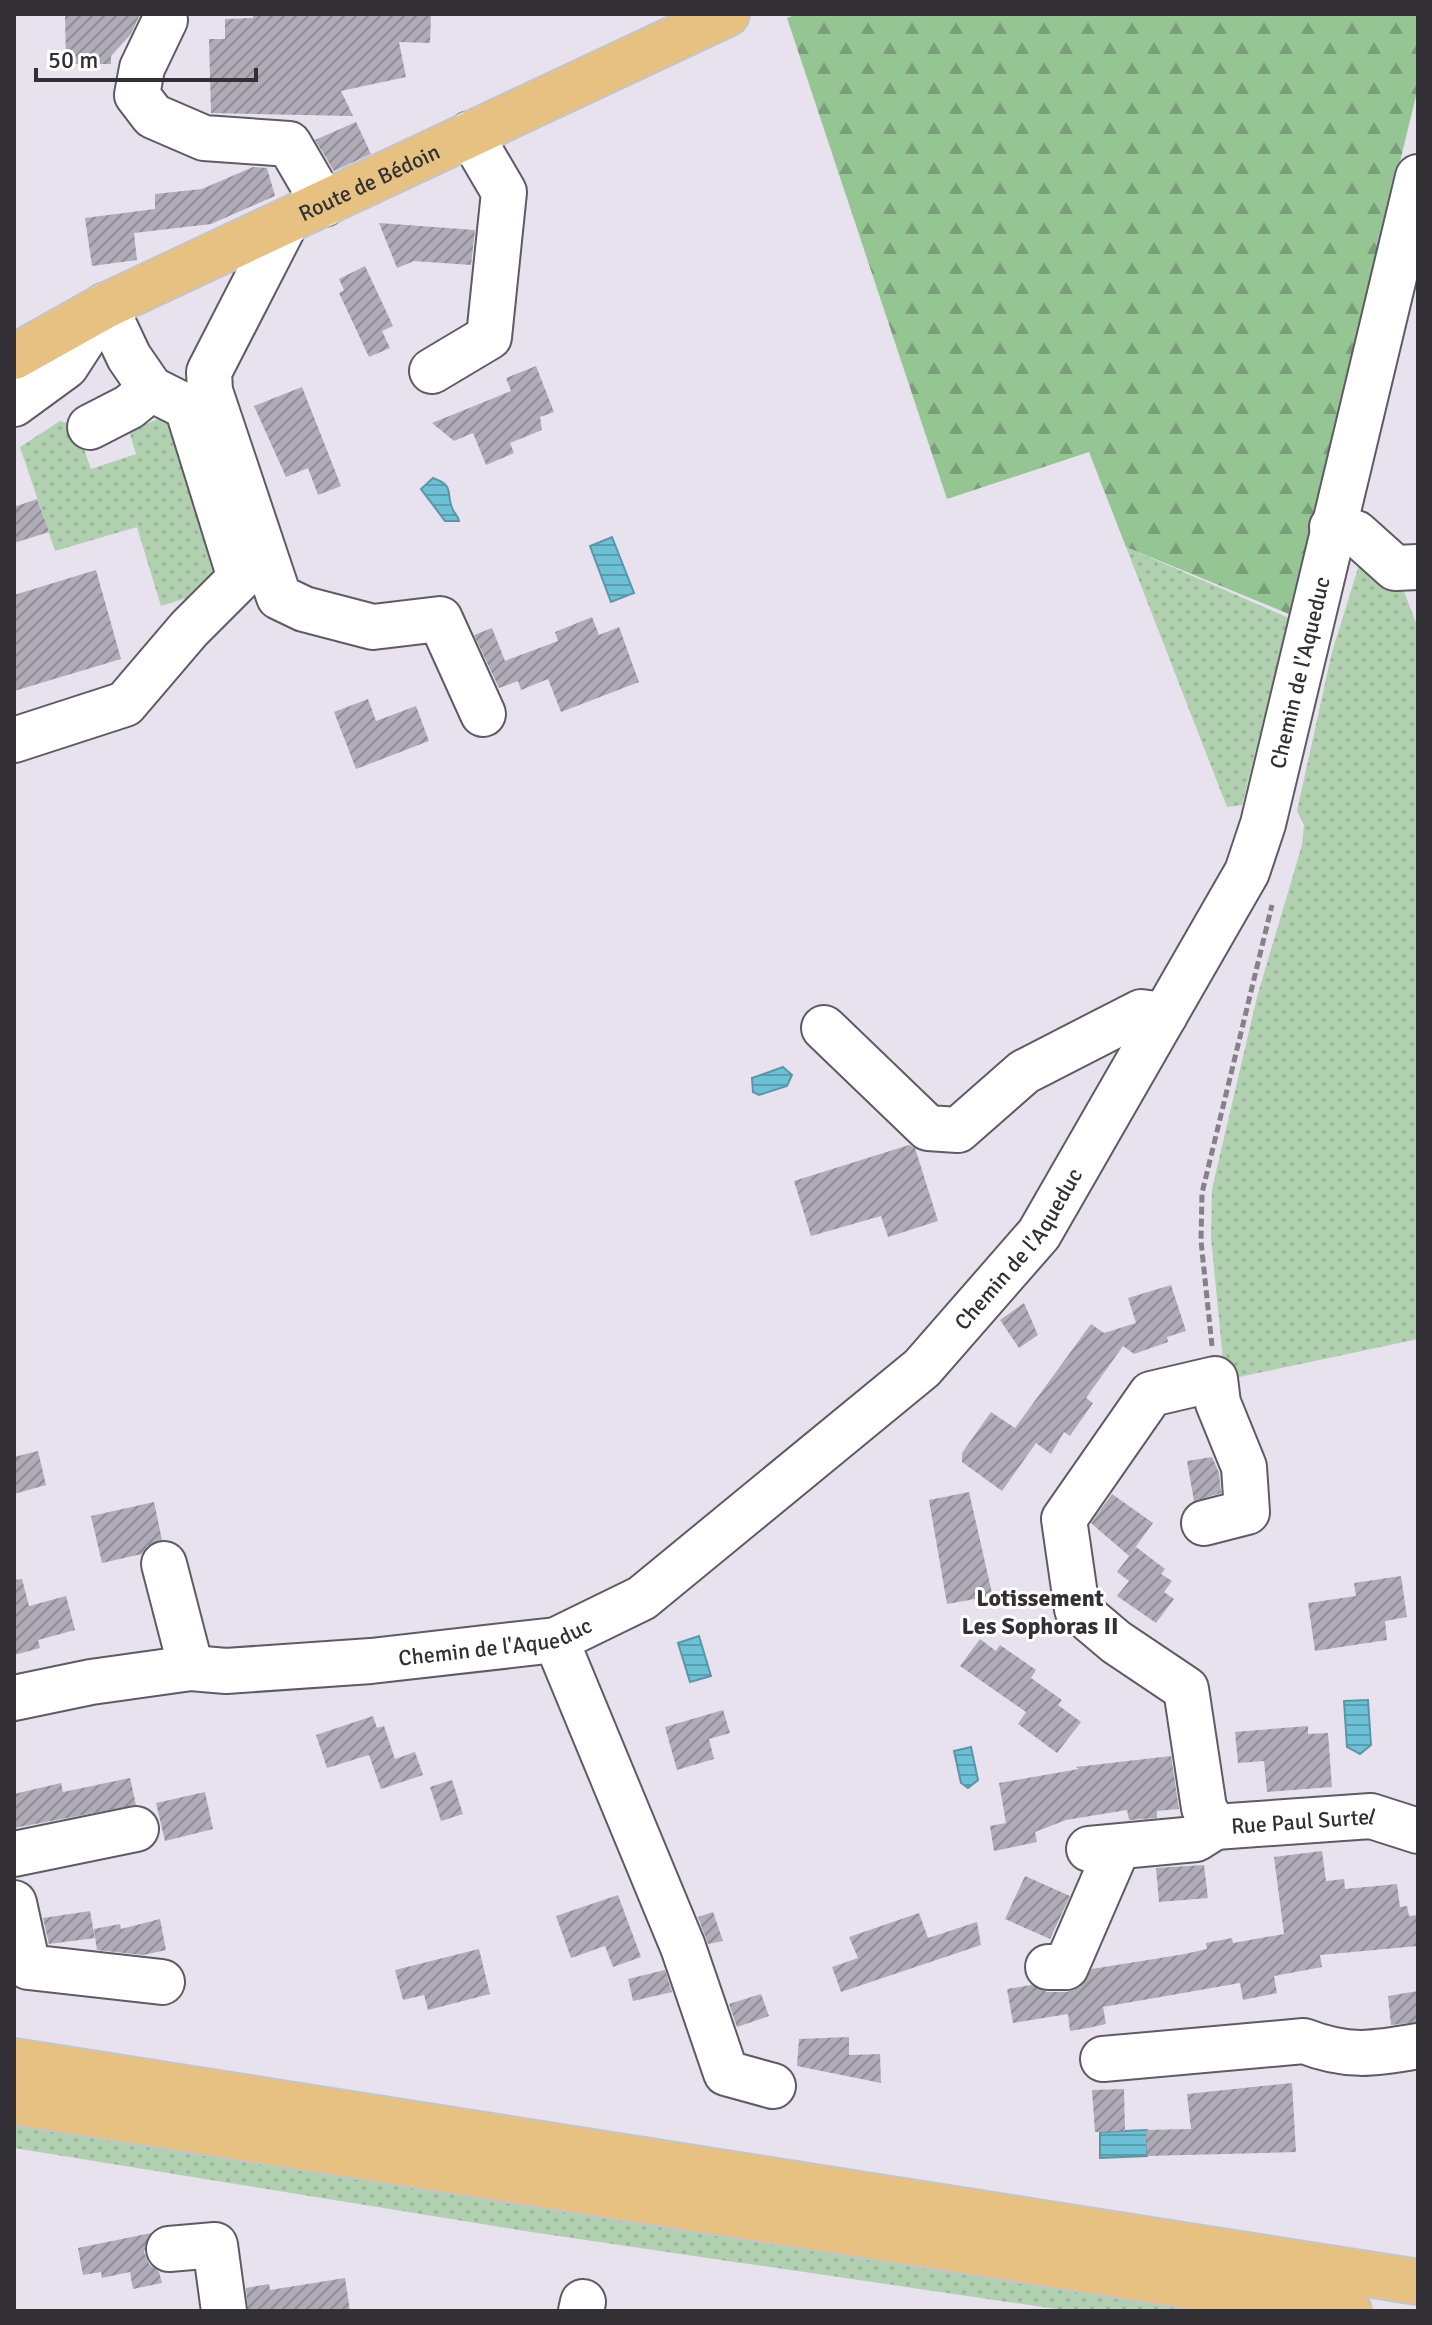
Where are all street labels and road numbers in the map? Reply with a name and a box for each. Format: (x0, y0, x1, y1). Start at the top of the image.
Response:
street label: Route de Bédoin (294, 137, 444, 227)
street label: Chemin de l'Aqueduc (1263, 574, 1335, 771)
street label: Chemin de l'Aqueduc (948, 1163, 1088, 1335)
street label: Chemin de l'Aqueduc (397, 1611, 596, 1671)
street label: Rue Paul Surtel (1230, 1803, 1380, 1839)

